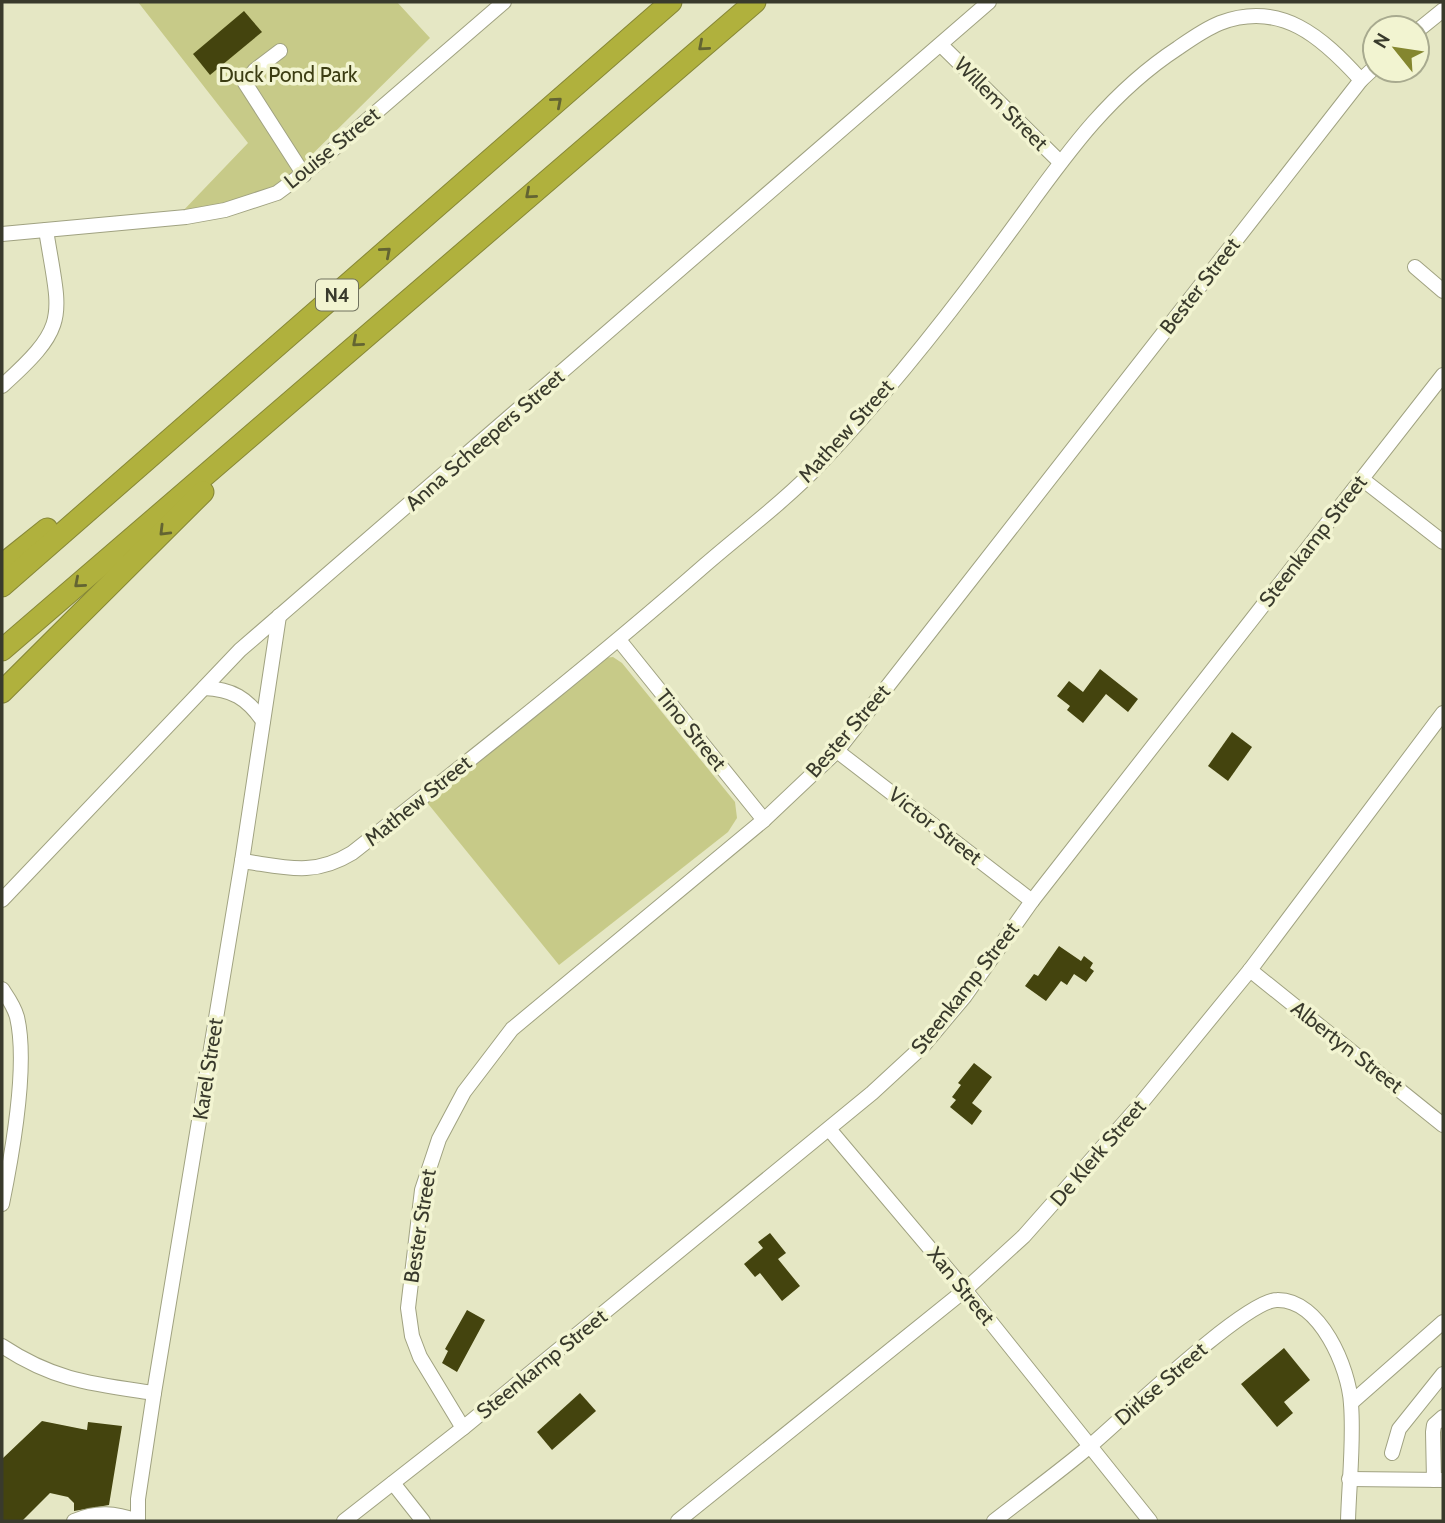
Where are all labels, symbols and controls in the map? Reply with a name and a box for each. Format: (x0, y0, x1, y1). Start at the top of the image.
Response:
north arrow (1361, 14, 1431, 84)
text: N (1368, 29, 1395, 52)
one-way arrow (698, 38, 711, 50)
street label: Willem Street (949, 52, 1053, 156)
park label: Duck Pond Park (218, 62, 358, 87)
one-way arrow (549, 98, 562, 110)
street label: Louise Street (279, 102, 384, 194)
one-way arrow (525, 186, 538, 198)
street label: Bester Street (1154, 233, 1245, 339)
one-way arrow (377, 248, 390, 260)
road number: N4 (316, 280, 358, 310)
one-way arrow (353, 334, 366, 346)
street label: Anna Scheepers Street (400, 364, 569, 515)
street label: Mathew Street (793, 374, 898, 487)
street label: Steenkamp Street (1253, 470, 1372, 612)
one-way arrow (160, 523, 173, 536)
one-way arrow (74, 575, 87, 587)
street label: Bester Street (800, 679, 895, 782)
street label: Tino Street (651, 684, 732, 775)
street label: Mathew Street (359, 750, 476, 851)
street label: Victor Street (884, 781, 987, 870)
street label: Steenkamp Street (905, 917, 1024, 1059)
street label: Albertyn Street (1286, 995, 1408, 1098)
street label: Karel Street (187, 1016, 228, 1122)
street label: De Klerk Street (1045, 1094, 1151, 1211)
street label: Bester Street (398, 1167, 441, 1285)
street label: Xan Street (922, 1242, 1000, 1330)
street label: Steenkamp Street (471, 1303, 612, 1424)
street label: Dirkse Street (1110, 1337, 1212, 1430)

